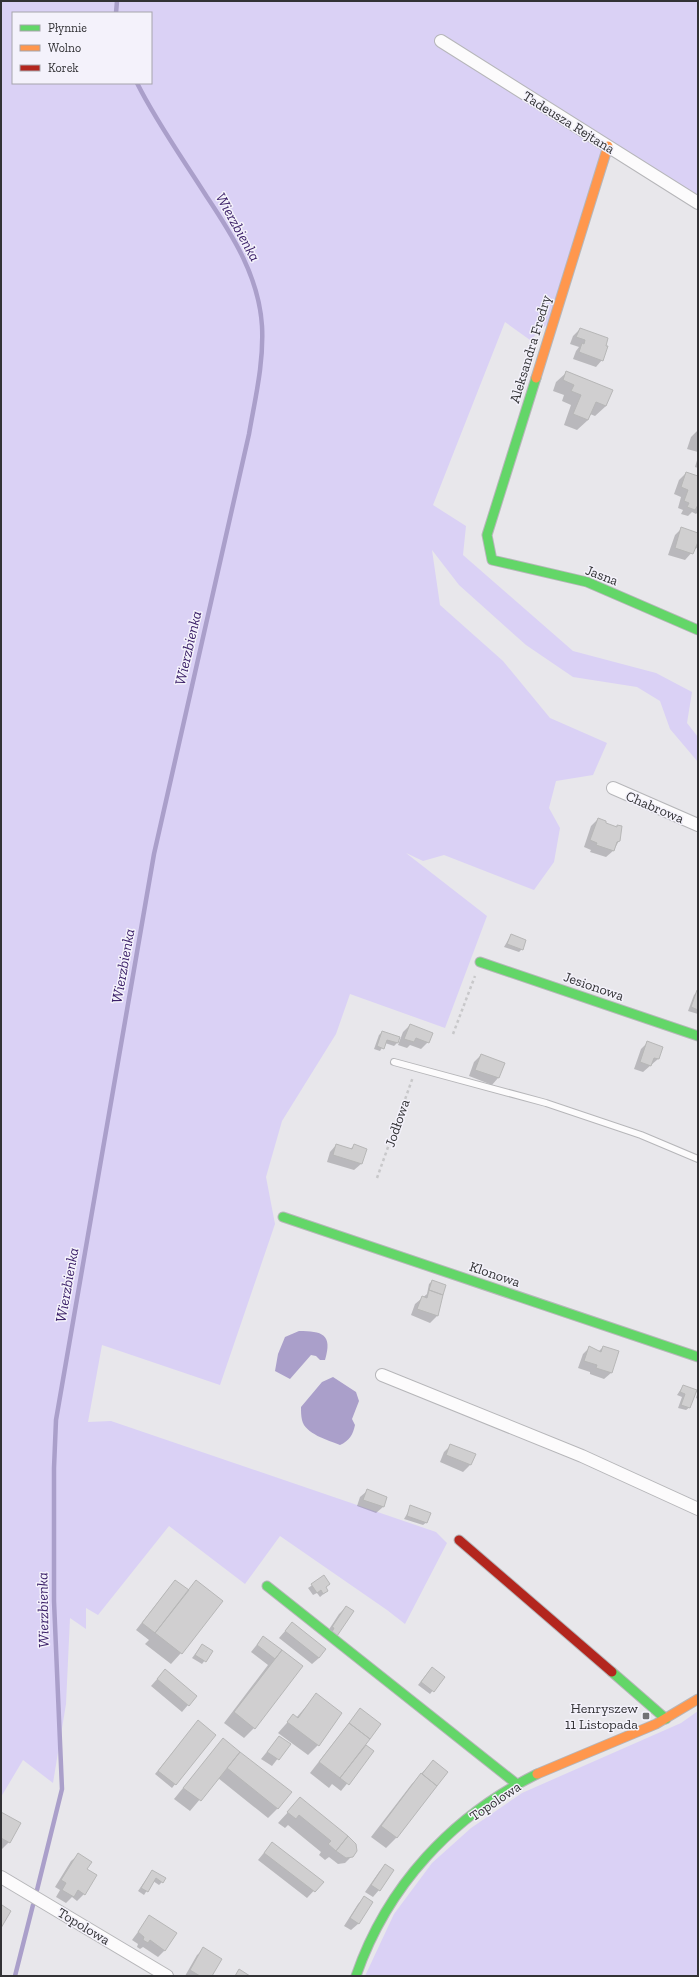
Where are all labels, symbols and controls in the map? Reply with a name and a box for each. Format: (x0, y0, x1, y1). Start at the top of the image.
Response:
legend (12, 12, 152, 84)
text: Płynnie (48, 21, 87, 35)
text: Wolno (48, 41, 81, 55)
text: Korek (48, 61, 79, 75)
street label: Tadeusza Rejtana (520, 87, 618, 158)
water label: Wierzbienka (212, 190, 264, 264)
street label: Aleksandra Fredry (506, 292, 555, 405)
street label: Jasna (583, 561, 621, 590)
water label: Wierzbienka (171, 609, 205, 687)
street label: Chabrowa (623, 788, 687, 827)
water label: Wierzbienka (108, 927, 138, 1005)
street label: Jesionowa (562, 968, 626, 1005)
street label: Jodłowa (381, 1097, 414, 1149)
water label: Wierzbienka (52, 1246, 82, 1324)
street label: Klonowa (467, 1258, 523, 1291)
water label: Wierzbienka (33, 1572, 53, 1648)
place label: Henryszew 11 Listopada (565, 1700, 638, 1733)
marker: Henryszew 11 Listopada (641, 1711, 651, 1721)
street label: Topolowa (466, 1778, 524, 1825)
street label: Topolowa (54, 1904, 113, 1949)

